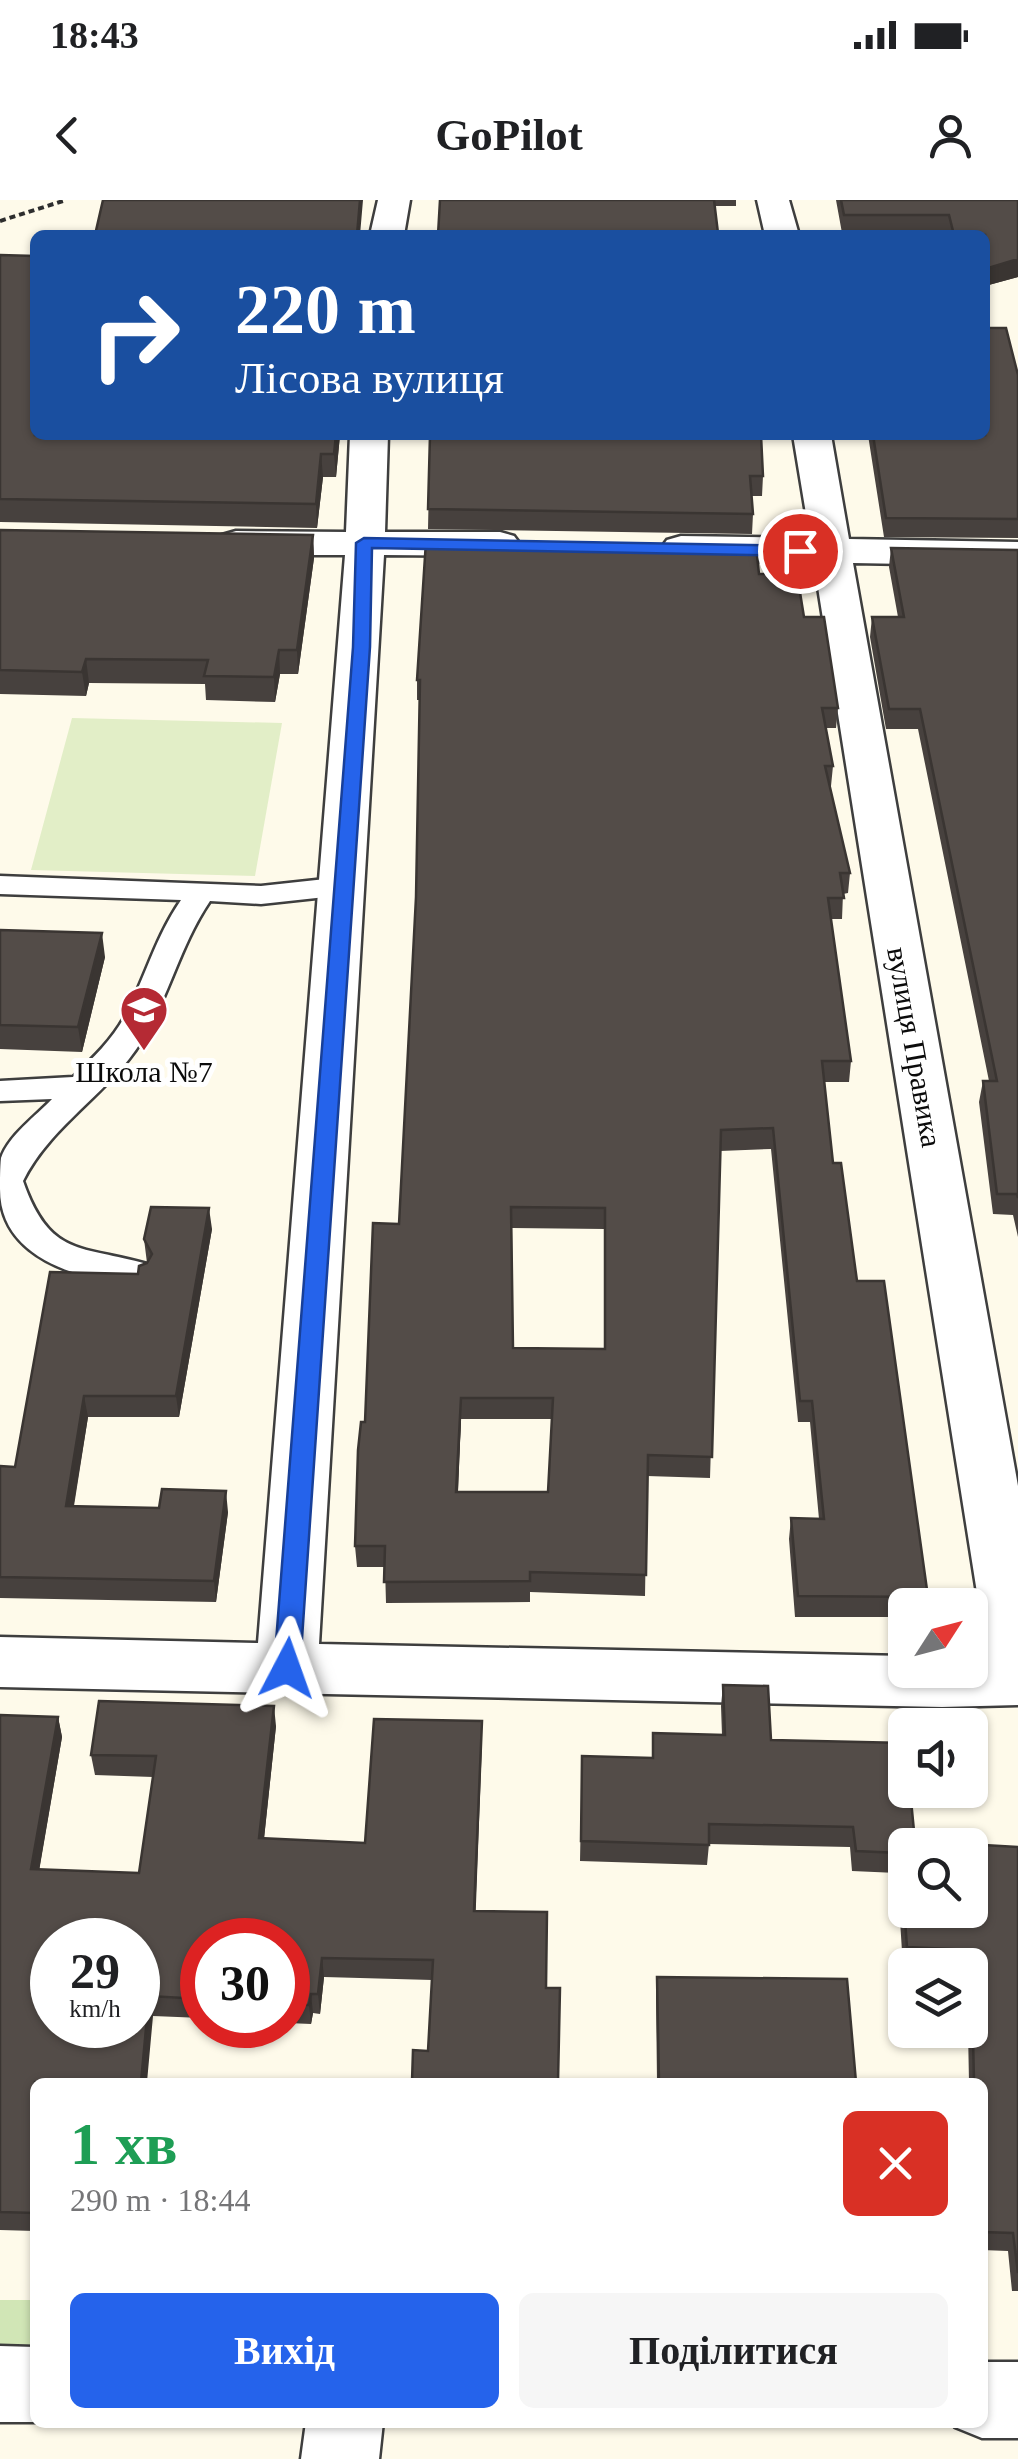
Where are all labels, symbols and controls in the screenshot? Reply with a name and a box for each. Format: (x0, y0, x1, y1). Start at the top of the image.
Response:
text: 18:43 (50, 14, 139, 56)
icon: back (40, 108, 95, 163)
icon: person (923, 108, 978, 163)
text: GoPilot (435, 110, 583, 160)
icon: right (70, 270, 200, 400)
text: 220 m (235, 271, 416, 348)
text: Лісова вулиця (235, 353, 504, 403)
pin (758, 509, 843, 594)
icon: arrive (773, 524, 828, 579)
street label: вулиця Правика (881, 944, 949, 1150)
school or university icon: Школа №7 (118, 984, 170, 1052)
place label: Школа №7 (75, 1055, 213, 1088)
north arrow (888, 1588, 988, 1688)
map controls (888, 1588, 988, 2048)
position arrow (235, 1616, 339, 1720)
button: sound (888, 1708, 988, 1808)
button: search (888, 1828, 988, 1928)
speed limit sign: 30 (180, 1918, 310, 2048)
text: 29 (70, 1943, 120, 1999)
button: layers (888, 1948, 988, 2048)
text: km/h (69, 1995, 121, 2022)
text: 1 хв (70, 2111, 177, 2177)
button: close (843, 2111, 948, 2216)
text: 290 m · 18:44 (70, 2182, 250, 2218)
button: Вихід (70, 2293, 499, 2408)
button: Поділитися (519, 2293, 948, 2408)

